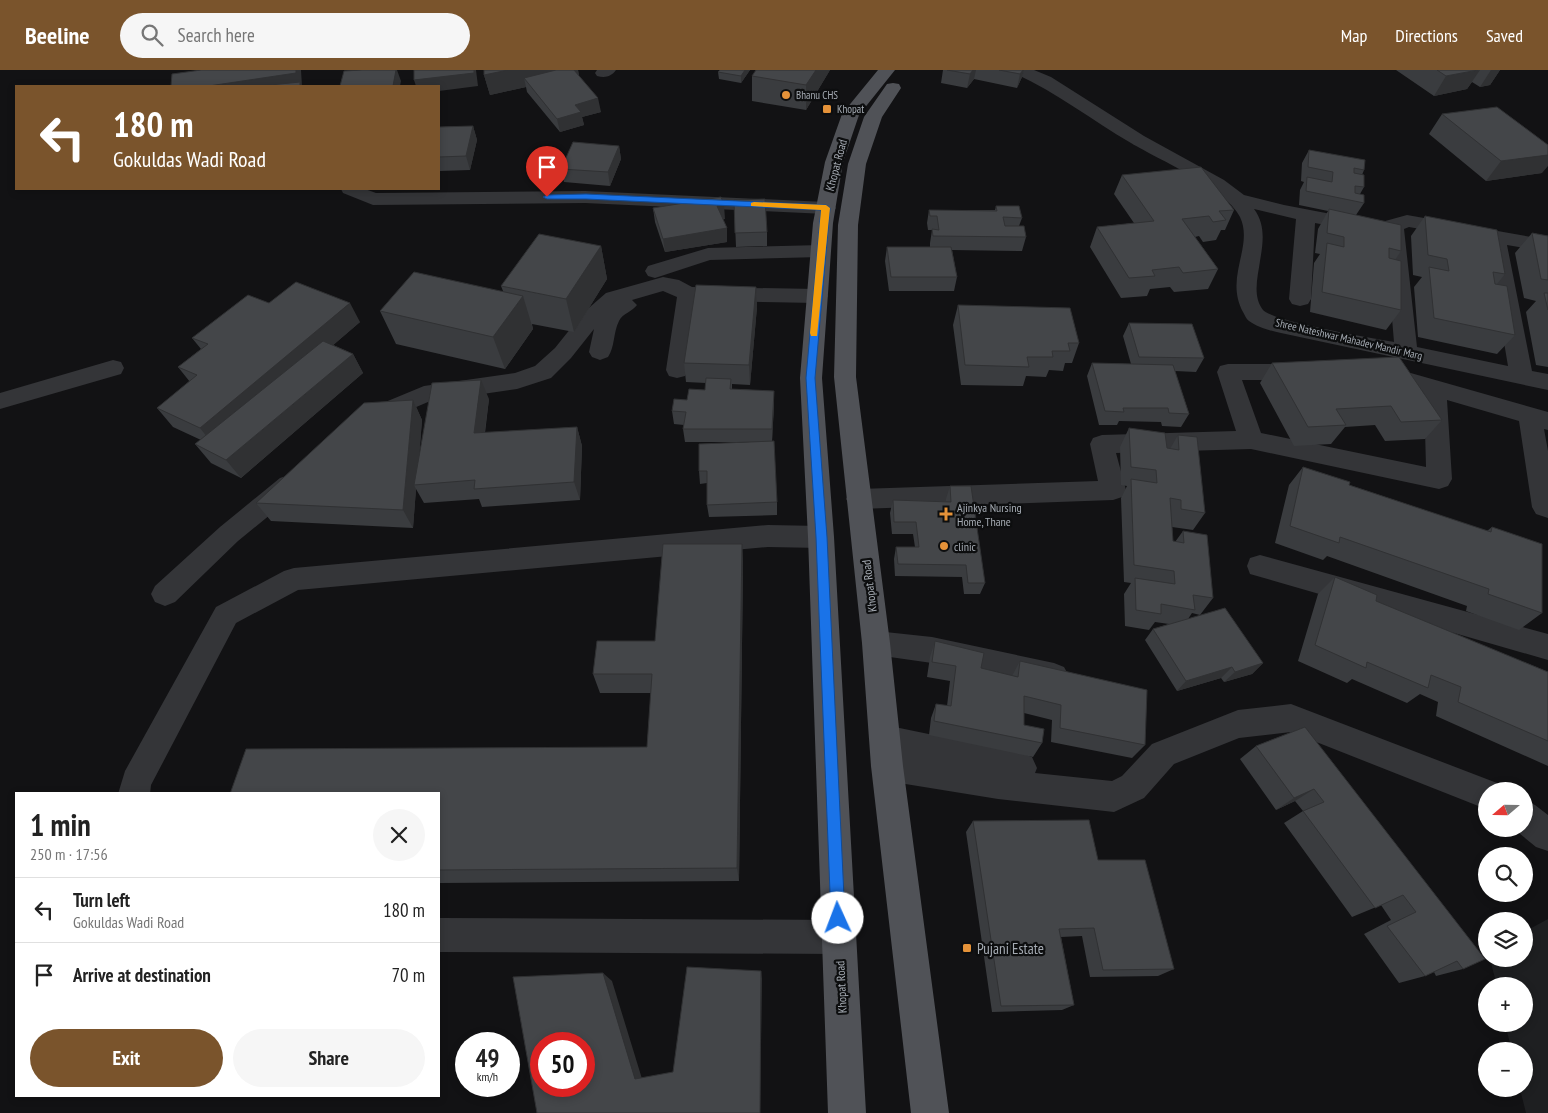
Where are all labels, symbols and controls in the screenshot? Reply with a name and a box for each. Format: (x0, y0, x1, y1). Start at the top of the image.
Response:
search box (120, 13, 470, 58)
text: Beeline (25, 20, 90, 51)
icon: search (138, 21, 166, 49)
text: Search here (178, 23, 255, 47)
text: Map (1341, 24, 1367, 47)
text: Directions (1395, 24, 1458, 47)
text: Saved (1486, 24, 1523, 47)
place label: Bhanu CHS (796, 88, 838, 102)
marker: Bhanu CHS (780, 89, 792, 101)
text: 180 m (113, 101, 194, 147)
place label: Khopat (837, 102, 864, 116)
marker: Khopat (821, 103, 833, 115)
icon: left (30, 105, 95, 170)
street label: Khopat Road (822, 138, 850, 192)
text: Gokuldas Wadi Road (113, 145, 266, 173)
pin (526, 146, 568, 197)
icon: arrive (533, 153, 561, 181)
street label: Shree Nateshwar Mahadev Mandir Marg (1274, 315, 1424, 363)
place label: Ajinkya Nursing Home, Thane (957, 500, 1022, 529)
marker: Ajinkya Nursing Home, Thane (939, 507, 953, 521)
place label: clinic (954, 539, 977, 554)
marker: clinic (938, 540, 950, 552)
street label: Khopat Road (858, 559, 880, 613)
north arrow (1478, 782, 1532, 838)
map controls (1478, 782, 1533, 1097)
text: 1 min (30, 805, 91, 844)
button: close (373, 809, 425, 861)
text: 250 m · 17:56 (30, 844, 108, 864)
button: search (1478, 847, 1533, 902)
text: Turn left (73, 888, 130, 912)
position arrow (811, 891, 863, 943)
icon: left (30, 896, 58, 924)
text: 180 m (383, 898, 425, 922)
text: Gokuldas Wadi Road (73, 912, 184, 932)
button: layers (1478, 912, 1533, 967)
place label: Pujani Estate (977, 939, 1044, 958)
marker: Pujani Estate (961, 942, 973, 954)
street label: Khopat Road (832, 960, 850, 1014)
icon: arrive (30, 961, 58, 989)
text: Arrive at destination (73, 963, 211, 987)
text: 70 m (392, 963, 425, 987)
button: + (1478, 977, 1533, 1032)
button: Exit (30, 1029, 223, 1087)
button: Share (233, 1029, 425, 1087)
speed limit sign: 50 (530, 1032, 595, 1097)
text: 49 (476, 1042, 499, 1074)
button: − (1478, 1042, 1533, 1097)
text: km/h (477, 1069, 498, 1084)

